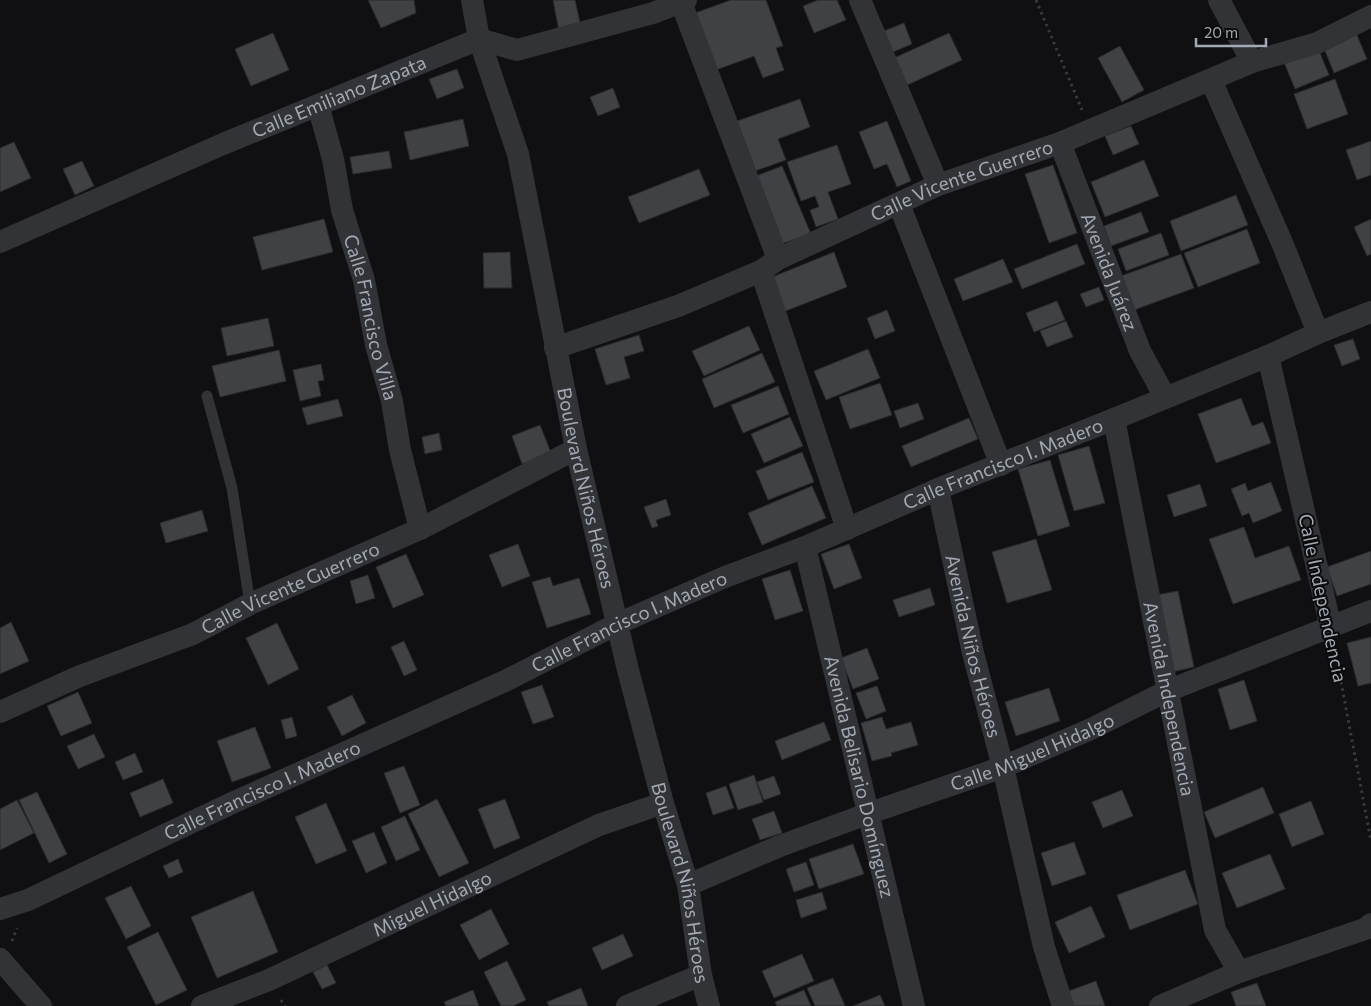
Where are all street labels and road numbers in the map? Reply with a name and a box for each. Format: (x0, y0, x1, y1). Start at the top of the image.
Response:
street label: Calle Emiliano Zapata (248, 50, 429, 142)
street label: Calle Vicente Guerrero (867, 134, 1056, 226)
street label: Avenida Juárez (1077, 209, 1143, 334)
street label: Calle Francisco Villa (339, 231, 403, 403)
street label: Boulevard Niños Héroes (553, 385, 620, 591)
street label: Calle Francisco I. Madero (899, 413, 1106, 514)
street label: Calle Independencia (1294, 512, 1353, 684)
street label: Calle Vicente Guerrero (197, 536, 383, 639)
street label: Avenida Niños Héroes (941, 552, 1007, 740)
street label: Calle Francisco I. Madero (527, 566, 730, 677)
street label: Avenida Independencia (1139, 599, 1200, 798)
street label: Avenida Belisario Domínguez (820, 653, 900, 900)
street label: Calle Miguel Hidalgo (947, 707, 1118, 795)
street label: Calle Francisco I. Madero (160, 735, 364, 845)
street label: Boulevard Niños Héroes (647, 780, 715, 985)
street label: Miguel Hidalgo (369, 865, 495, 941)

